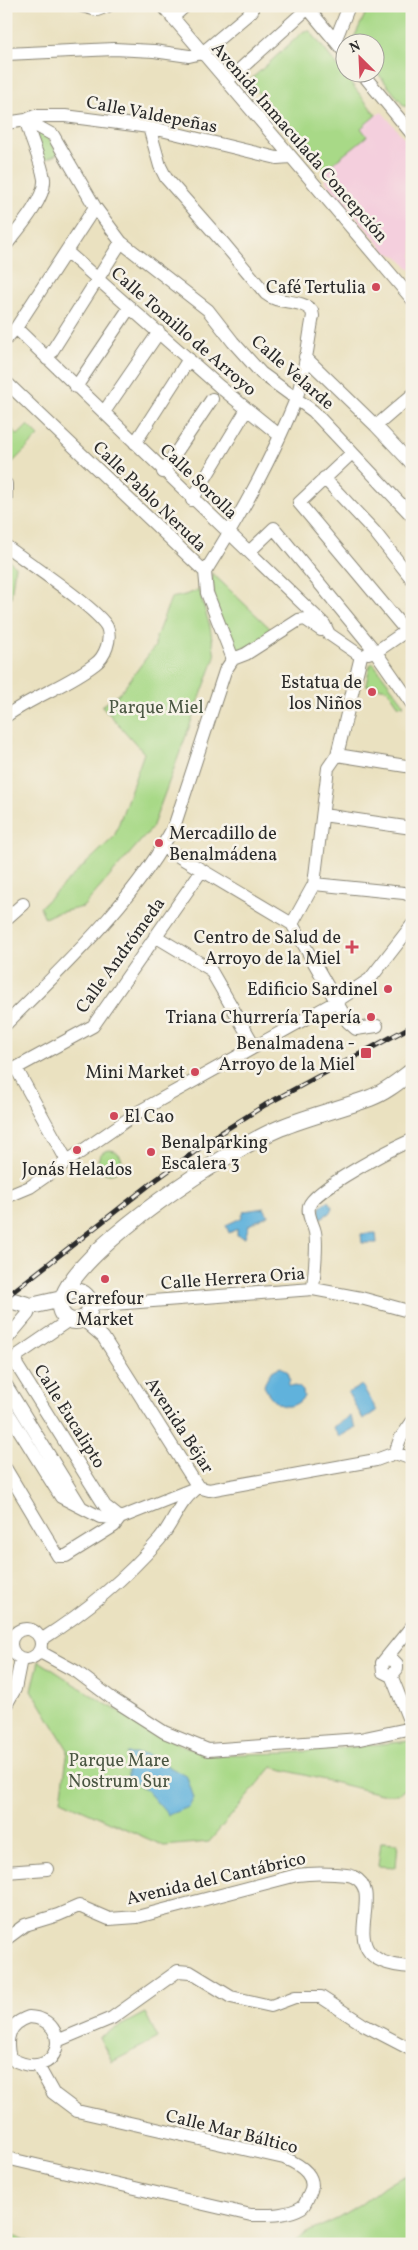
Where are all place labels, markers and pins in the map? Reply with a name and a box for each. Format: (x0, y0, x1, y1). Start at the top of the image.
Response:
place label: Café Tertulia (266, 276, 366, 301)
marker: Café Tertulia (370, 281, 382, 293)
place label: Estatua de los Niños (281, 671, 362, 717)
marker: Estatua de los Niños (366, 686, 378, 698)
place label: Mercadillo de Benalmádena (169, 822, 277, 868)
marker: Mercadillo de Benalmádena (153, 837, 165, 849)
place label: Centro de Salud de Arroyo de la Miel (194, 926, 341, 972)
marker: Centro de Salud de Arroyo de la Miel (345, 940, 359, 954)
place label: Edificio Sardinel (247, 978, 378, 1003)
marker: Edificio Sardinel (382, 983, 394, 995)
place label: Triana Churrería Tapería (166, 1006, 361, 1031)
marker: Triana Churrería Tapería (365, 1011, 377, 1023)
place label: Benalmadena - Arroyo de la Miel (219, 1032, 355, 1078)
marker: Benalmadena - Arroyo de la Miel (359, 1046, 373, 1060)
place label: Mini Market (85, 1061, 185, 1086)
marker: Mini Market (189, 1066, 201, 1078)
place label: El Cao (124, 1105, 174, 1130)
marker: El Cao (108, 1110, 120, 1122)
place label: Benalparking Escalera 3 (161, 1131, 268, 1177)
marker: Jonás Helados (71, 1144, 83, 1156)
marker: Benalparking Escalera 3 (145, 1146, 157, 1158)
place label: Jonás Helados (22, 1158, 132, 1183)
marker: Carrefour Market (99, 1273, 111, 1285)
place label: Carrefour Market (66, 1287, 144, 1333)

